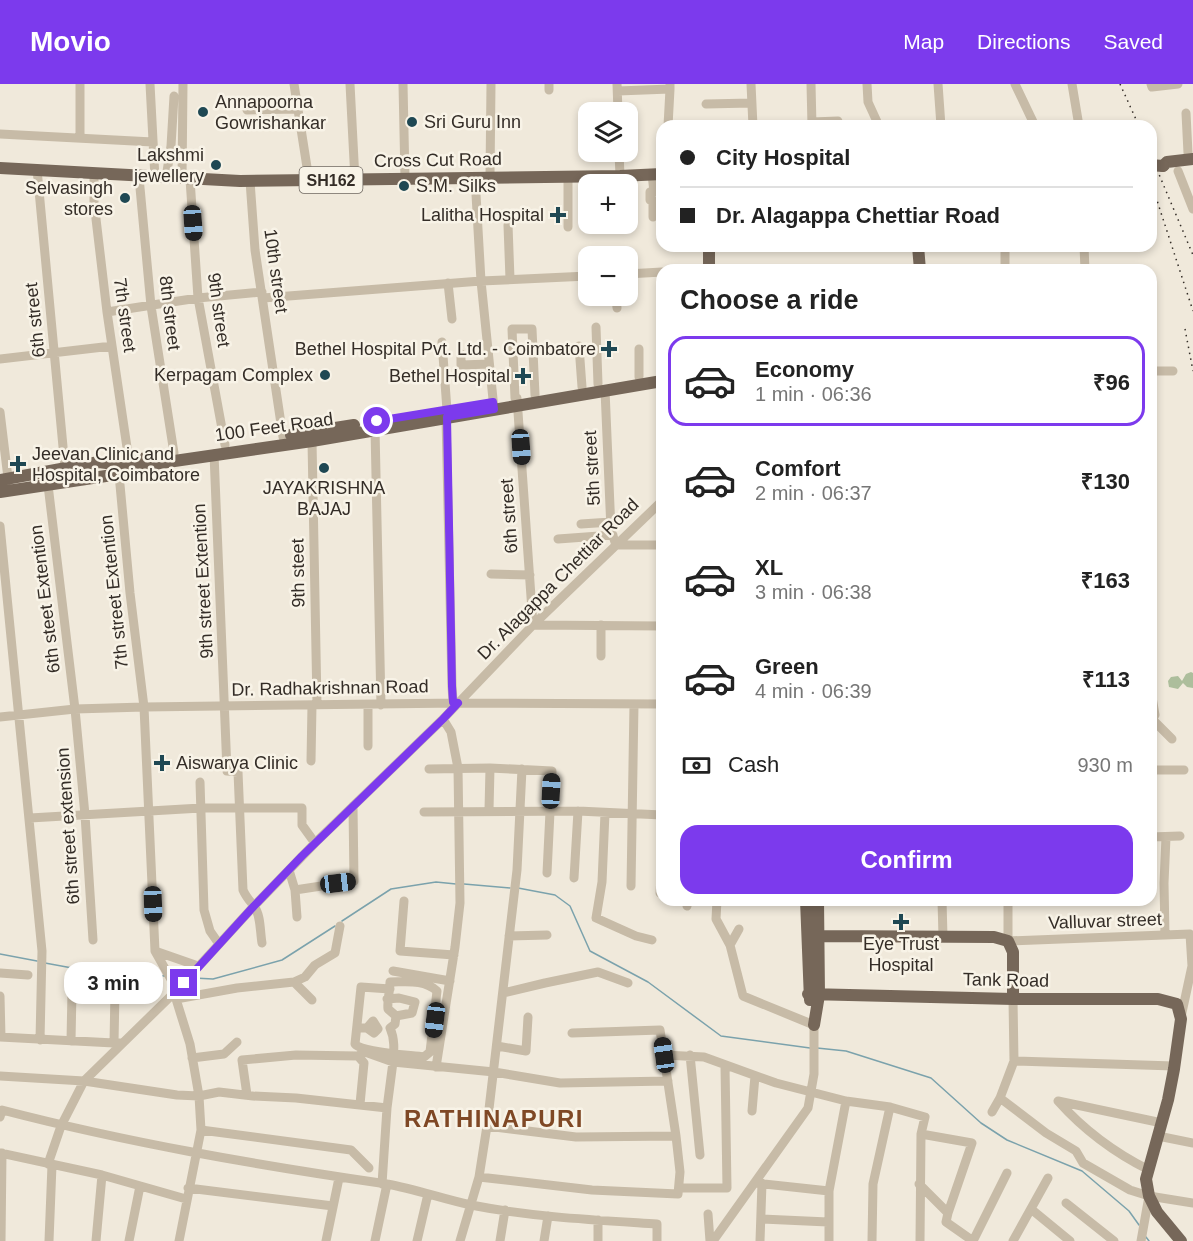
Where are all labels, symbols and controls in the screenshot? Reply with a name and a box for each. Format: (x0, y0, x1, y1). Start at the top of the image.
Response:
text: Movio (30, 26, 111, 57)
text: Map (903, 30, 944, 53)
text: Directions (977, 30, 1070, 53)
text: Saved (1103, 30, 1163, 53)
place label: Annapoorna Gowrishankar (215, 92, 326, 133)
map controls (578, 102, 638, 306)
button: layers (578, 102, 638, 162)
marker: Annapoorna Gowrishankar (196, 105, 210, 119)
place label: Sri Guru Inn (424, 112, 521, 132)
marker: Sri Guru Inn (405, 115, 419, 129)
place label: Lakshmi jewellery (133, 145, 204, 186)
text: City Hospital (716, 145, 850, 170)
street label: Cross Cut Road (374, 149, 502, 171)
marker: Lakshmi jewellery (209, 158, 223, 172)
road number: SH162 (300, 167, 362, 193)
button: + (578, 174, 638, 234)
place label: S.M. Silks (416, 176, 496, 196)
place label: Selvasingh stores (25, 178, 113, 219)
marker: S.M. Silks (397, 179, 411, 193)
marker: Selvasingh stores (118, 191, 132, 205)
text: Dr. Alagappa Chettiar Road (716, 203, 1000, 228)
car (183, 204, 203, 242)
place label: Lalitha Hospital (421, 205, 544, 225)
marker: Lalitha Hospital (549, 206, 567, 224)
street label: 10th street (260, 227, 292, 315)
button: − (578, 246, 638, 306)
street label: 9th street (204, 271, 234, 349)
street label: 8th street (156, 275, 184, 351)
street label: 7th street (110, 276, 140, 354)
street label: 6th street (21, 282, 49, 358)
text: Choose a ride (680, 285, 859, 315)
place label: Bethel Hospital Pvt. Ltd. - Coimbatore (295, 339, 596, 359)
marker: Bethel Hospital Pvt. Ltd. - Coimbatore (600, 340, 618, 358)
icon: car (683, 354, 737, 408)
text: Economy (755, 357, 854, 382)
place label: Kerpagam Complex (154, 365, 313, 385)
place label: Bethel Hospital (389, 366, 510, 386)
marker: Bethel Hospital (514, 367, 532, 385)
marker: Kerpagam Complex (318, 368, 332, 382)
text: ₹96 (1093, 370, 1130, 395)
text: 1 min · 06:36 (755, 383, 872, 405)
route start (363, 407, 390, 434)
street label: 100 Feet Road (214, 409, 334, 445)
car (511, 428, 531, 466)
street label: 5th street (580, 430, 604, 506)
place label: Jeevan Clinic and Hospital, Coimbatore (32, 444, 200, 485)
icon: car (683, 453, 737, 507)
marker: Jeevan Clinic and Hospital, Coimbatore (9, 455, 27, 473)
text: Comfort (755, 456, 841, 481)
marker: JAYAKRISHNA BAJAJ (317, 461, 331, 475)
text: ₹130 (1081, 469, 1130, 494)
place label: JAYAKRISHNA BAJAJ (263, 478, 385, 519)
street label: 6th street (496, 478, 522, 554)
text: 2 min · 06:37 (755, 482, 872, 504)
street label: Dr. Alagappa Chettiar Road (473, 494, 643, 664)
street label: 9th street Extention (189, 503, 217, 659)
street label: 7th street Extention (96, 514, 132, 670)
street label: 6th steet Extention (26, 524, 64, 674)
street label: 9th steet (287, 538, 309, 608)
icon: car (683, 552, 737, 606)
text: XL (755, 555, 783, 580)
text: ₹163 (1081, 568, 1130, 593)
text: 3 min · 06:38 (755, 581, 872, 603)
icon: car (683, 651, 737, 705)
text: Green (755, 654, 819, 679)
text: ₹113 (1082, 667, 1130, 692)
street label: Dr. Radhakrishnan Road (231, 676, 429, 700)
text: 4 min · 06:39 (755, 680, 872, 702)
street label: 6th street extension (53, 747, 83, 905)
icon: cash (680, 749, 713, 782)
text: Cash (728, 752, 779, 777)
place label: Aiswarya Clinic (176, 753, 298, 773)
marker: Aiswarya Clinic (153, 754, 171, 772)
text: 930 m (1077, 754, 1133, 776)
car (541, 773, 561, 809)
button: Confirm (680, 825, 1133, 894)
car (319, 872, 357, 894)
car (143, 886, 163, 922)
street label: Valluvar street (1048, 909, 1162, 933)
marker: Eye Trust Hospital (892, 913, 910, 931)
place label: Eye Trust Hospital (863, 934, 939, 975)
callout: 3 min (64, 962, 163, 1004)
route end (170, 969, 197, 996)
street label: Tank Road (963, 969, 1049, 991)
text: 3 min (87, 972, 140, 994)
car (424, 1001, 446, 1039)
car (653, 1036, 675, 1074)
district label: RATHINAPURI (404, 1105, 584, 1132)

